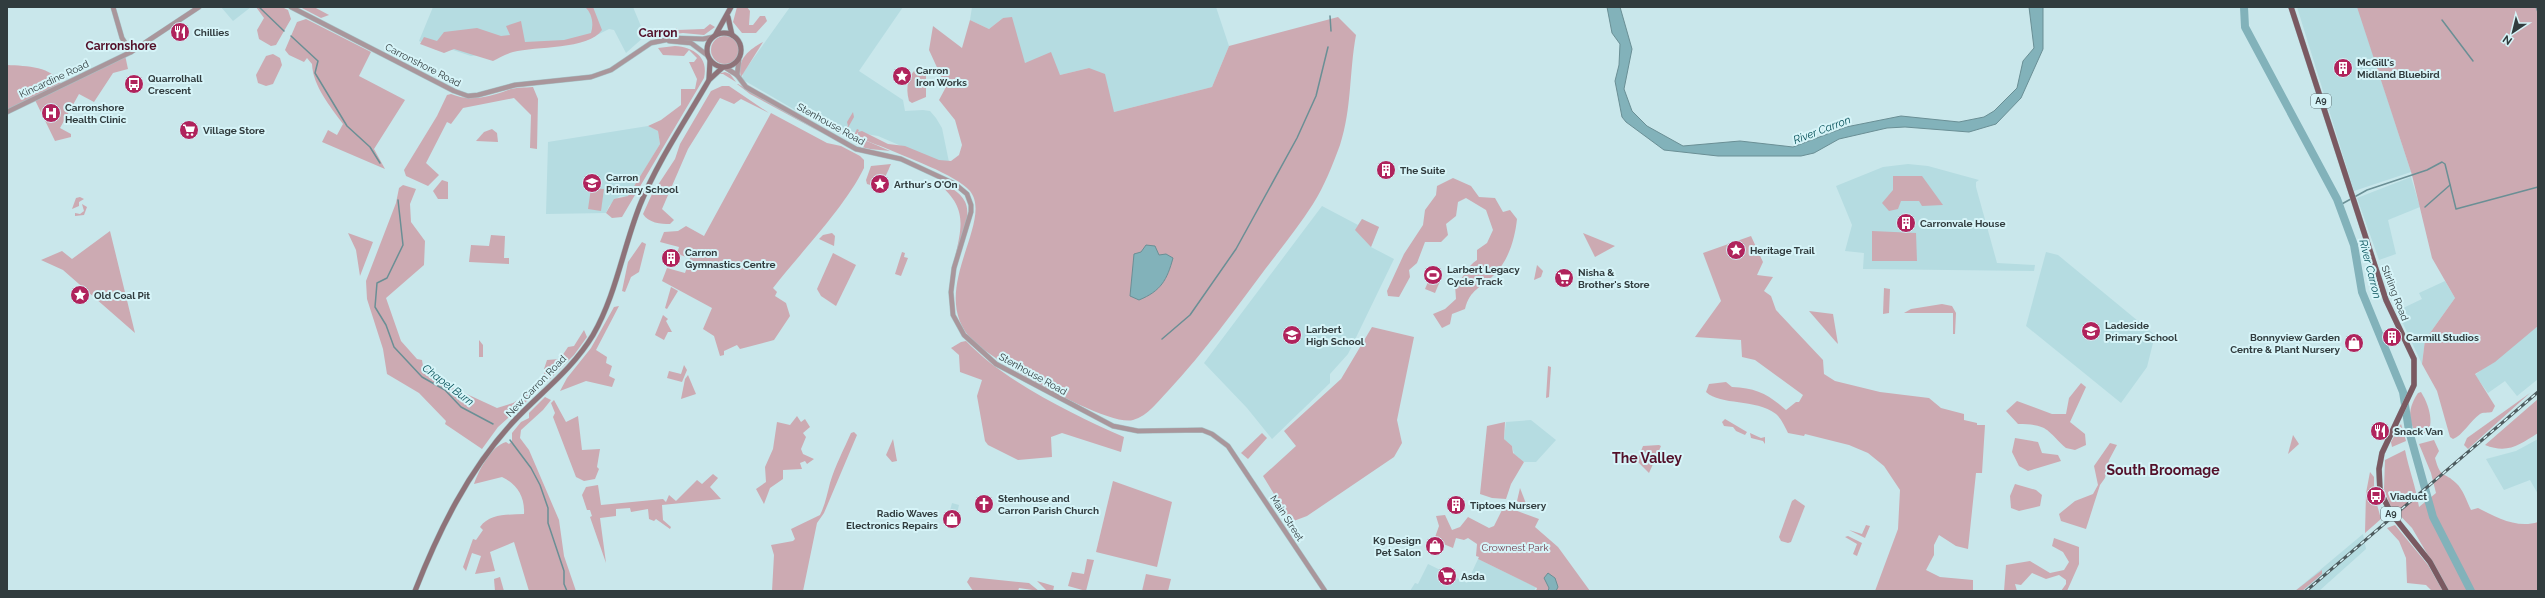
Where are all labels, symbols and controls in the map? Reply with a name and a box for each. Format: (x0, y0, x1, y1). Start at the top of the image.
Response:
north arrow (2493, 12, 2533, 52)
restaurant icon: Chillies (169, 21, 191, 43)
district label: Carron (639, 26, 677, 40)
place label: Chillies (194, 27, 229, 38)
text: N (2500, 32, 2515, 48)
district label: Carronshore (85, 39, 157, 53)
street label: Carronshore Road (383, 41, 463, 89)
building icon: McGill's Midland Bluebird (2332, 57, 2354, 79)
place label: McGill's Midland Bluebird (2357, 57, 2440, 80)
street label: Kincardine Road (18, 58, 90, 100)
place icon: Carron Iron Works (891, 65, 913, 87)
place label: Carron Iron Works (916, 65, 967, 88)
bus stop icon: Quarrolhall Crescent (123, 73, 145, 95)
place label: Quarrolhall Crescent (148, 73, 203, 96)
road number: A9 (2311, 94, 2331, 108)
street label: Stenhouse Road (795, 101, 867, 147)
hospital icon: Carronshore Health Clinic (40, 102, 62, 124)
place label: Carronshore Health Clinic (65, 102, 127, 125)
water label: River Carron (1792, 113, 1852, 147)
supermarket icon: Village Store (178, 119, 200, 141)
place label: Village Store (203, 125, 265, 136)
building icon: The Suite (1375, 159, 1397, 181)
place label: The Suite (1400, 165, 1445, 176)
school or university icon: Carron Primary School (581, 172, 603, 194)
place label: Carron Primary School (606, 172, 679, 195)
place icon: Arthur's O'On (869, 173, 891, 195)
place label: Arthur's O'On (894, 179, 958, 190)
building icon: Carronvale House (1895, 212, 1917, 234)
place label: Carronvale House (1920, 218, 2005, 229)
water label: River Carron (2356, 238, 2384, 300)
place icon: Heritage Trail (1725, 239, 1747, 261)
place label: Heritage Trail (1750, 245, 1816, 256)
building icon: Carron Gymnastics Centre (660, 247, 682, 269)
place label: Carron Gymnastics Centre (685, 247, 776, 270)
sports icon: Larbert Legacy Cycle Track (1422, 264, 1444, 286)
place label: Larbert Legacy Cycle Track (1447, 264, 1520, 287)
street label: Stirling Road (2379, 264, 2411, 322)
supermarket icon: Nisha & Brother's Store (1553, 267, 1575, 289)
place label: Nisha & Brother's Store (1578, 267, 1650, 290)
place icon: Old Coal Pit (69, 284, 91, 306)
place label: Old Coal Pit (94, 290, 150, 301)
school or university icon: Ladeside Primary School (2080, 320, 2102, 342)
place label: Ladeside Primary School (2105, 320, 2178, 343)
school or university icon: Larbert High School (1281, 324, 1303, 346)
place label: Larbert High School (1306, 324, 1365, 347)
building icon: Carmill Studios (2381, 326, 2403, 348)
place label: Bonnyview Garden Centre & Plant Nursery (2230, 332, 2340, 355)
shop icon: Bonnyview Garden Centre & Plant Nursery (2343, 332, 2365, 354)
place label: Carmill Studios (2406, 332, 2479, 343)
street label: Stenhouse Road (997, 351, 1069, 397)
street label: New Carron Road (504, 353, 568, 419)
water label: Chapel Burn (420, 361, 476, 409)
restaurant icon: Snack Van (2369, 420, 2391, 442)
place label: Snack Van (2394, 426, 2443, 437)
district label: The Valley (1612, 450, 1682, 466)
district label: South Broomage (2106, 462, 2220, 478)
bus stop icon: Viaduct (2365, 485, 2387, 507)
place label: Viaduct (2390, 491, 2427, 502)
church icon: Stenhouse and Carron Parish Church (973, 493, 995, 515)
place label: Stenhouse and Carron Parish Church (998, 493, 1099, 516)
street label: Main Street (1268, 493, 1306, 544)
building icon: Tiptoes Nursery (1445, 494, 1467, 516)
place label: Tiptoes Nursery (1470, 500, 1547, 511)
road number: A9 (2381, 507, 2401, 521)
place label: Radio Waves Electronics Repairs (846, 508, 938, 531)
shop icon: Radio Waves Electronics Repairs (941, 508, 963, 530)
place label: K9 Design Pet Salon (1373, 535, 1421, 558)
shop icon: K9 Design Pet Salon (1424, 535, 1446, 557)
park label: Crownest Park (1482, 542, 1549, 553)
supermarket icon: Asda (1436, 565, 1458, 587)
place label: Asda (1461, 571, 1485, 582)

